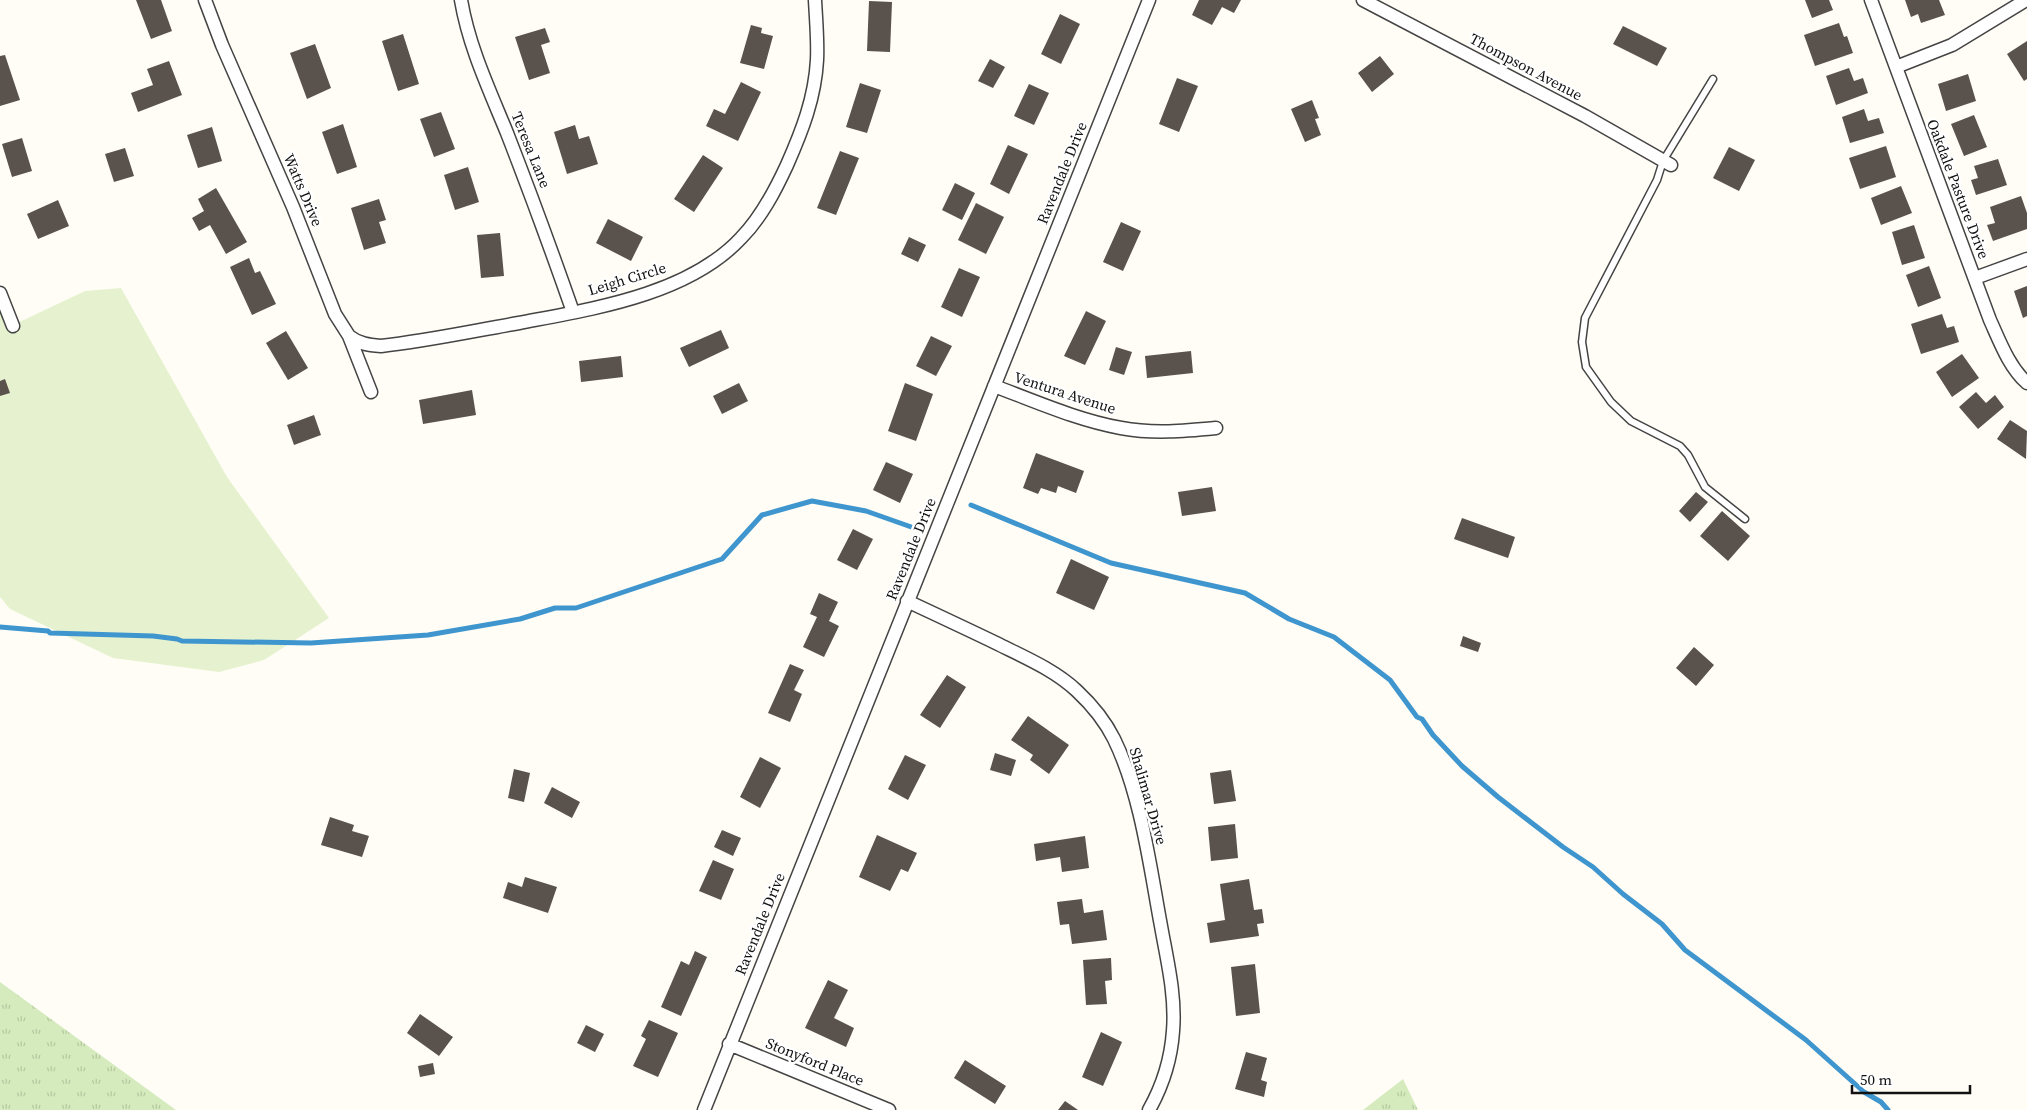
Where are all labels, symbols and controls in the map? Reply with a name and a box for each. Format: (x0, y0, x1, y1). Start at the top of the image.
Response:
street label: Thompson Avenue (1466, 28, 1587, 105)
street label: Teresa Lane (507, 109, 556, 191)
street label: Oakdale Pasture Drive (1922, 116, 1995, 262)
street label: Ravendale Drive (1031, 118, 1092, 227)
street label: Watts Drive (279, 150, 328, 230)
street label: Leigh Circle (585, 257, 669, 300)
street label: Ventura Avenue (1012, 366, 1119, 419)
street label: Ravendale Drive (880, 494, 941, 603)
street label: Shalimar Drive (1125, 745, 1172, 847)
street label: Ravendale Drive (729, 869, 790, 978)
street label: Stonyford Place (763, 1032, 868, 1091)
scale bar (1852, 1062, 1970, 1094)
text: 50 m (1860, 1069, 1892, 1090)

